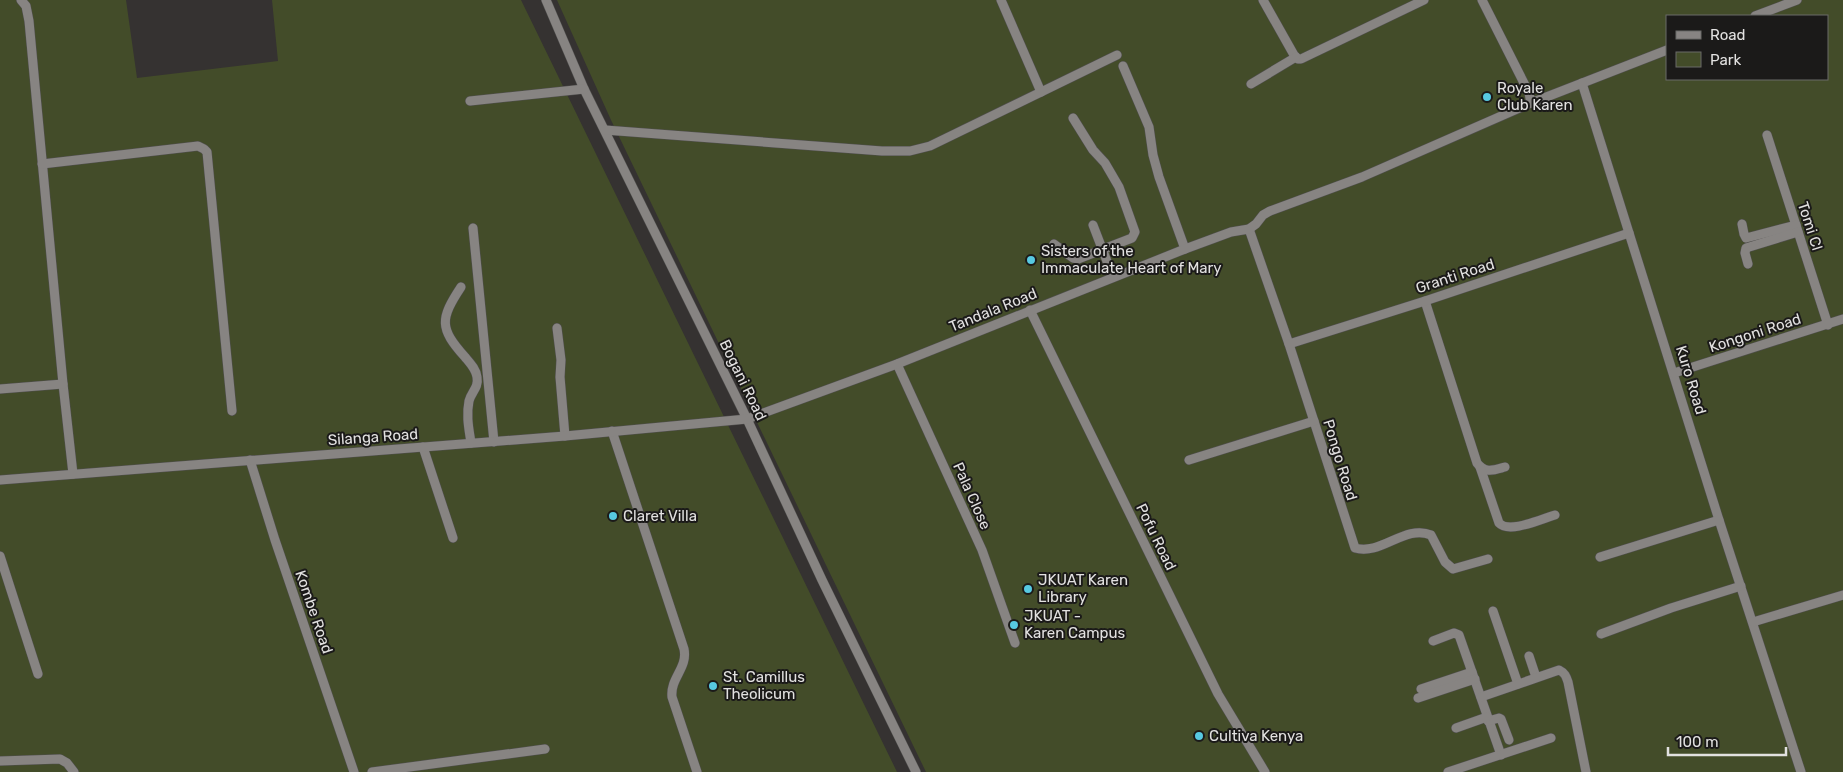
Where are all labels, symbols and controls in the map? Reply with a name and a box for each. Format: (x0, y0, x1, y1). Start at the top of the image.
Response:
legend (1666, 15, 1828, 80)
text: Road (1710, 26, 1746, 44)
text: Park (1710, 51, 1741, 69)
place label: Royale Club Karen (1497, 79, 1573, 114)
marker: Royale Club Karen (1481, 91, 1493, 103)
street label: Tomi Cl (1794, 199, 1826, 253)
place label: Sisters of the Immaculate Heart of Mary (1041, 242, 1222, 277)
marker: Sisters of the Immaculate Heart of Mary (1025, 254, 1037, 266)
street label: Granti Road (1413, 255, 1497, 297)
street label: Tandala Road (947, 284, 1039, 336)
street label: Kongoni Road (1707, 310, 1803, 356)
street label: Bogani Road (716, 337, 770, 423)
street label: Kuro Road (1672, 343, 1710, 417)
street label: Pongo Road (1319, 417, 1361, 503)
street label: Silanga Road (327, 425, 419, 449)
street label: Pala Close (949, 460, 995, 532)
street label: Pofu Road (1132, 501, 1180, 573)
place label: Claret Villa (623, 507, 697, 525)
marker: Claret Villa (607, 510, 619, 522)
street label: Kombe Road (291, 568, 337, 656)
place label: JKUAT Karen Library (1038, 571, 1128, 606)
marker: JKUAT Karen Library (1022, 583, 1034, 595)
place label: JKUAT - Karen Campus (1024, 607, 1125, 642)
marker: JKUAT - Karen Campus (1008, 619, 1020, 631)
place label: St. Camillus Theolicum (723, 668, 805, 703)
marker: St. Camillus Theolicum (707, 680, 719, 692)
scale bar (1668, 724, 1786, 756)
place label: Cultiva Kenya (1209, 727, 1303, 745)
marker: Cultiva Kenya (1193, 730, 1205, 742)
text: 100 m (1676, 733, 1718, 751)

